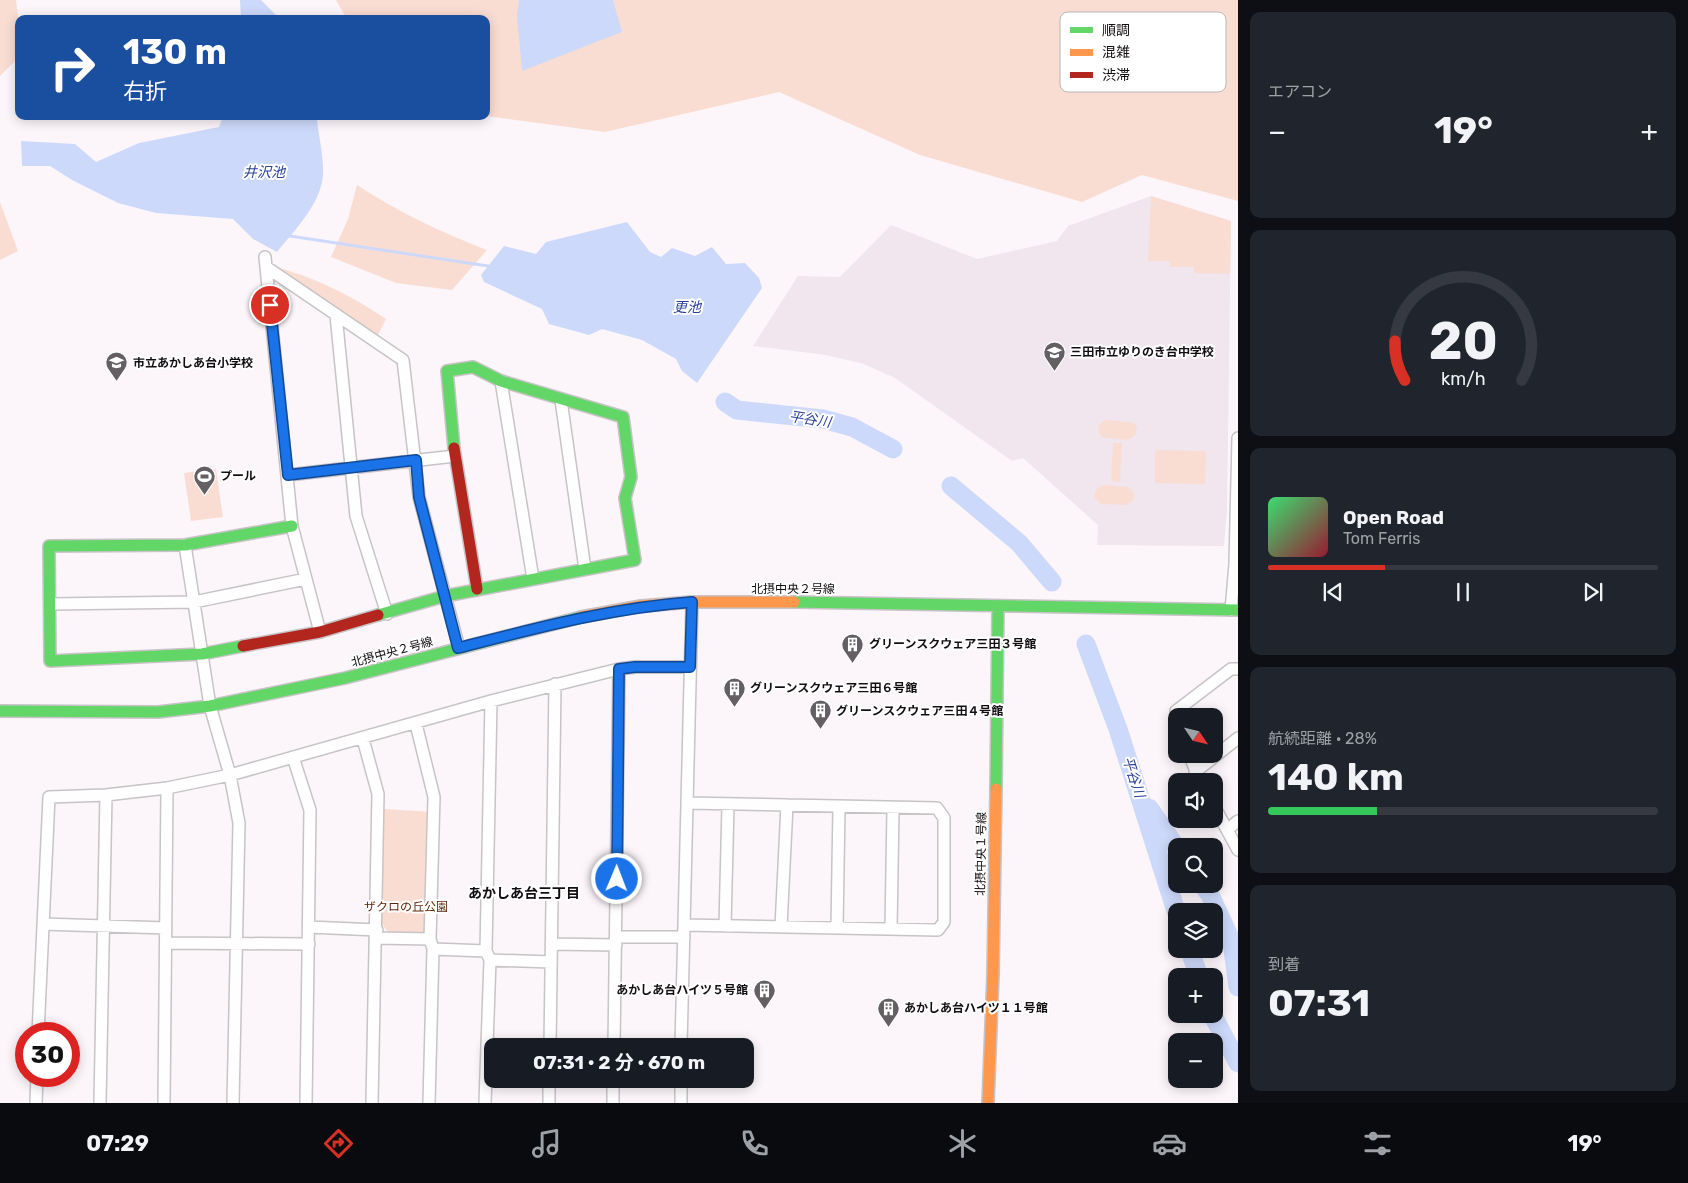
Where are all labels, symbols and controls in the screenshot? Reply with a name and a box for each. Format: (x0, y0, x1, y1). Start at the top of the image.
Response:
legend (1060, 12, 1226, 92)
text: 順調 (1102, 22, 1130, 39)
text: 130 m (123, 31, 227, 73)
icon: right (40, 35, 105, 100)
text: 混雑 (1102, 44, 1130, 61)
text: 渋滞 (1102, 67, 1130, 84)
text: 右折 (123, 78, 167, 105)
text: エアコン (1268, 82, 1332, 101)
text: 19° (1434, 107, 1493, 153)
text: − (1268, 115, 1286, 148)
text: + (1641, 115, 1658, 148)
water label: 井沢池 (243, 164, 287, 181)
pin (249, 284, 291, 326)
icon: arrive (256, 291, 284, 319)
water label: 更池 (673, 299, 703, 316)
text: 20 (1428, 310, 1498, 372)
school or university icon: 三田市立ゆりのき台中学校 (1042, 340, 1066, 371)
place label: 三田市立ゆりのき台中学校 (1070, 345, 1214, 359)
school or university icon: 市立あかしあ台小学校 (105, 351, 129, 382)
place label: 市立あかしあ台小学校 (133, 356, 253, 370)
text: km/h (1441, 368, 1485, 389)
water label: 平谷川 (788, 408, 834, 431)
sports icon: プール (192, 464, 216, 495)
place label: プール (220, 469, 256, 483)
text: Open Road (1343, 506, 1444, 529)
text: Tom Ferris (1343, 529, 1420, 548)
icon: previous (1319, 578, 1347, 606)
icon: pause (1449, 578, 1477, 606)
icon: next (1579, 578, 1607, 606)
street label: 北摂中央２号線 (751, 582, 835, 596)
building icon: グリーンスクウェア三田３号館 (841, 632, 865, 663)
street label: 北摂中央２号線 (350, 634, 434, 670)
place label: グリーンスクウェア三田３号館 (869, 637, 1036, 651)
building icon: グリーンスクウェア三田６号館 (722, 676, 746, 707)
place label: グリーンスクウェア三田６号館 (750, 681, 917, 695)
building icon: グリーンスクウェア三田４号館 (808, 699, 832, 730)
place label: グリーンスクウェア三田４号館 (836, 704, 1003, 718)
north arrow (1168, 708, 1222, 762)
map controls (1168, 708, 1223, 1088)
text: 航続距離 · 28% (1268, 729, 1377, 748)
text: 140 km (1268, 754, 1404, 800)
water label: 平谷川 (1119, 755, 1149, 802)
button: sound (1168, 773, 1223, 828)
street label: 北摂中央１号線 (973, 812, 989, 896)
button: search (1168, 838, 1223, 893)
position arrow (590, 852, 642, 904)
district label: あかしあ台三丁目 (468, 885, 580, 902)
park label: ザクロの丘公園 (364, 900, 448, 914)
button: layers (1168, 903, 1223, 958)
text: 到着 (1268, 955, 1300, 974)
button: + (1168, 968, 1223, 1023)
building icon: あかしあ台ハイツ５号館 (752, 978, 776, 1009)
text: 07:31 (1268, 980, 1370, 1026)
place label: あかしあ台ハイツ５号館 (616, 983, 748, 997)
building icon: あかしあ台ハイツ１１号館 (876, 996, 900, 1027)
place label: あかしあ台ハイツ１１号館 (904, 1001, 1048, 1015)
speed limit sign: 30 (15, 1022, 80, 1087)
button: − (1168, 1033, 1223, 1088)
text: 07:31 · 2 分 · 670 m (533, 1051, 705, 1074)
icon: directions (321, 1126, 356, 1161)
icon: music (529, 1126, 564, 1161)
icon: phone (737, 1126, 772, 1161)
icon: climate (945, 1126, 980, 1161)
icon: car (1152, 1126, 1187, 1161)
icon: filters (1360, 1126, 1395, 1161)
text: 07:29 (86, 1130, 149, 1157)
text: 19° (1568, 1130, 1602, 1157)

